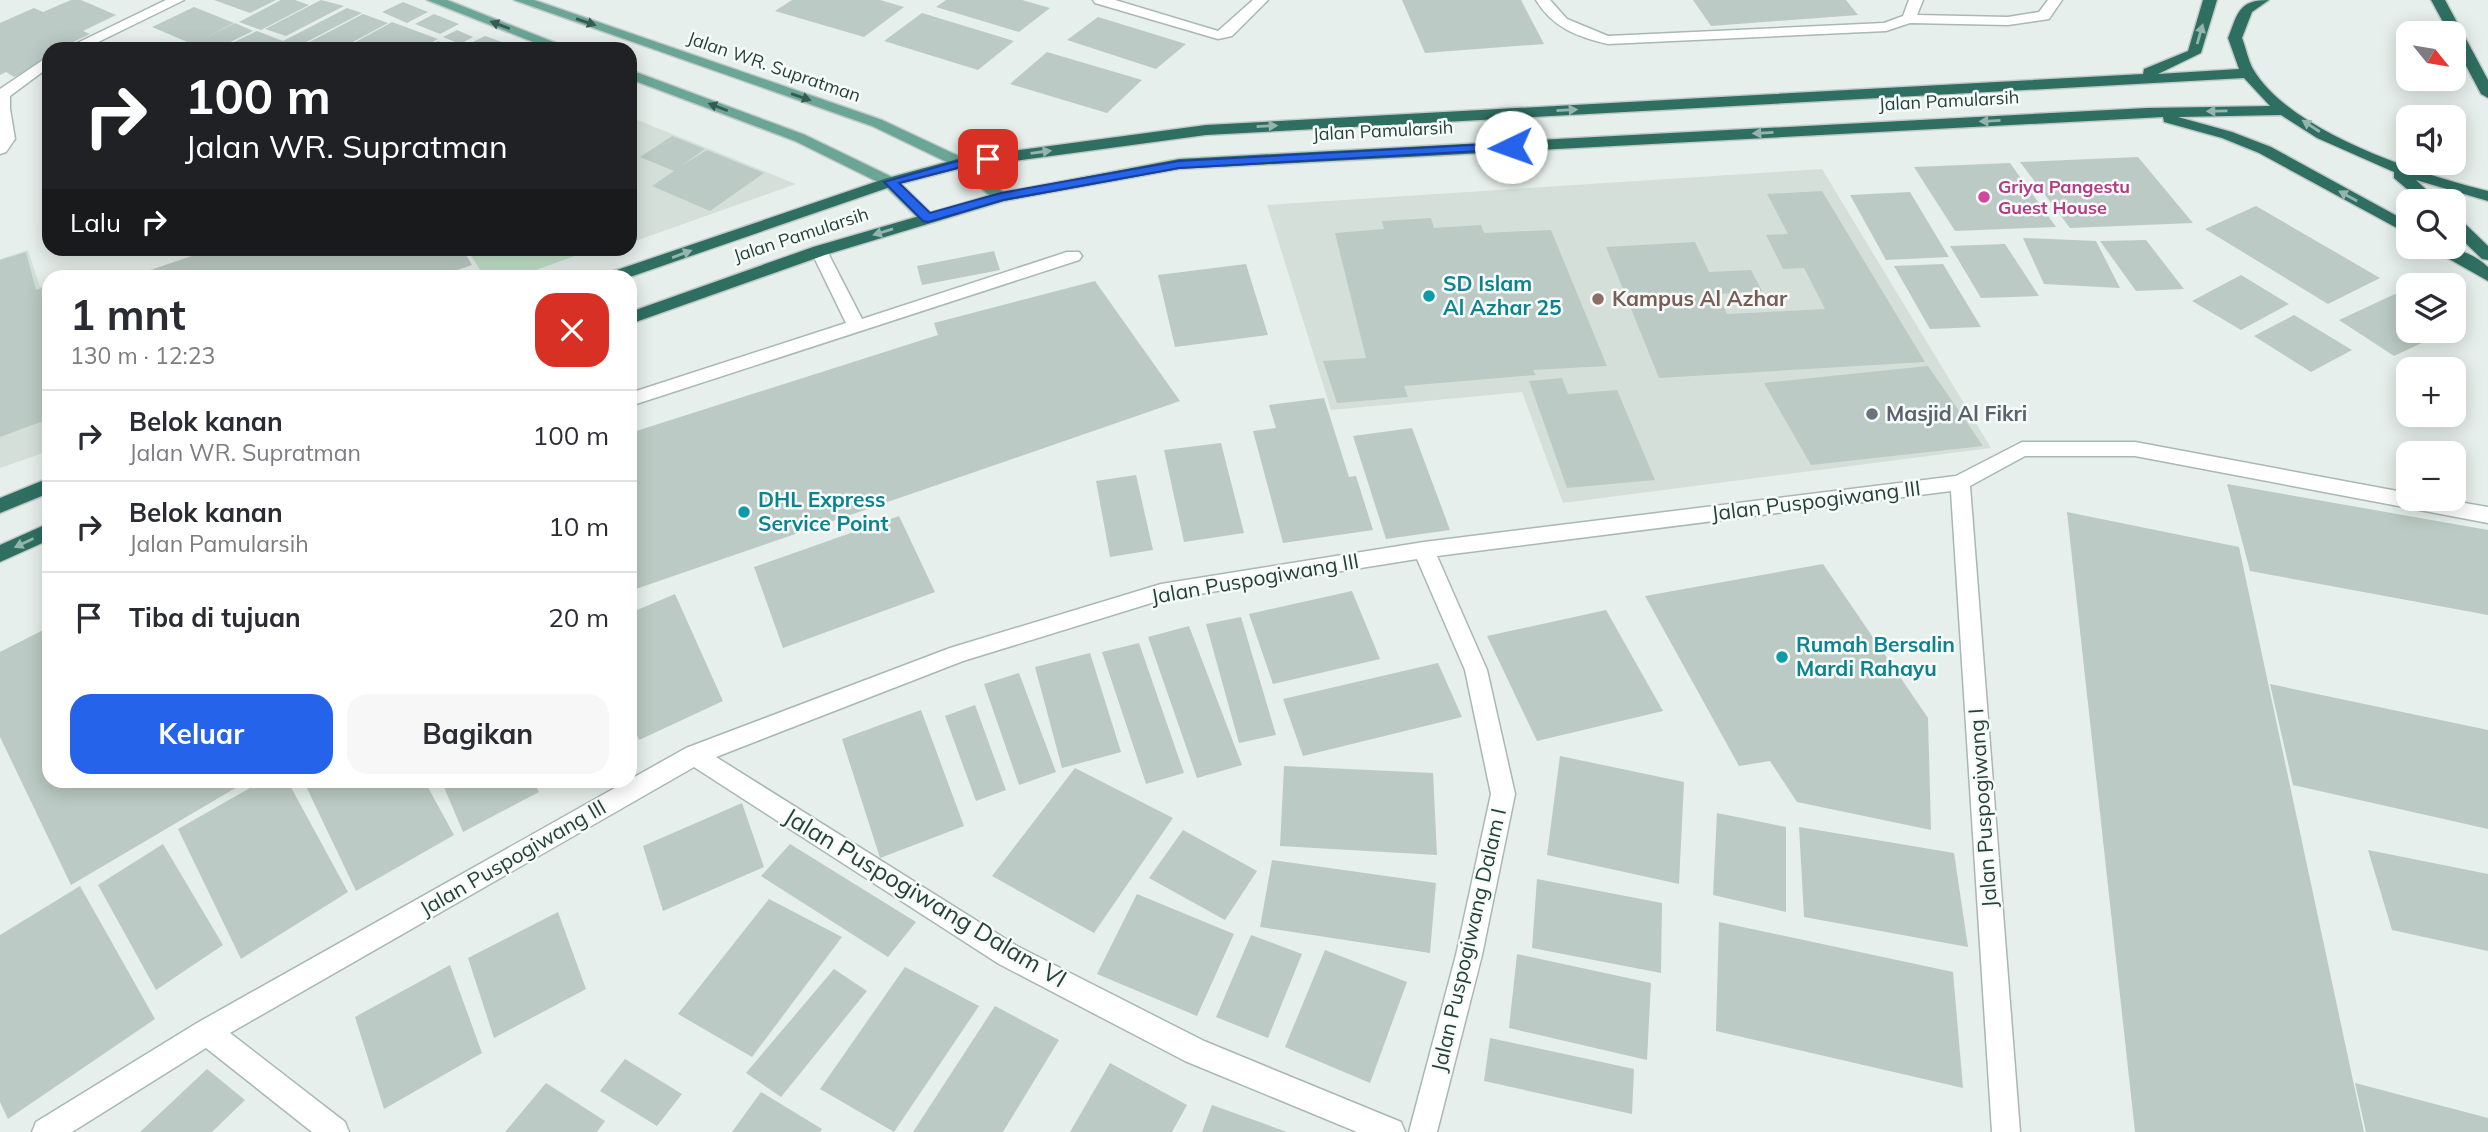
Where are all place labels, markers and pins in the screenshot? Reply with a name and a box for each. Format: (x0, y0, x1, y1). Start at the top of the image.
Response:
pin (958, 129, 1018, 189)
place label: Griya Pangestu Guest House (1998, 175, 2130, 219)
marker: Griya Pangestu Guest House (1976, 189, 1992, 205)
place label: SD Islam Al Azhar 25 (1443, 270, 1562, 320)
place label: Kampus Al Azhar (1612, 285, 1788, 311)
marker: SD Islam Al Azhar 25 (1421, 288, 1437, 304)
marker: Kampus Al Azhar (1590, 291, 1606, 307)
place label: Masjid Al Fikri (1886, 400, 2027, 426)
marker: Masjid Al Fikri (1864, 406, 1880, 422)
place label: DHL Express Service Point (758, 486, 889, 536)
marker: DHL Express Service Point (736, 504, 752, 520)
place label: Rumah Bersalin Mardi Rahayu (1796, 631, 1955, 681)
marker: Rumah Bersalin Mardi Rahayu (1774, 649, 1790, 665)

